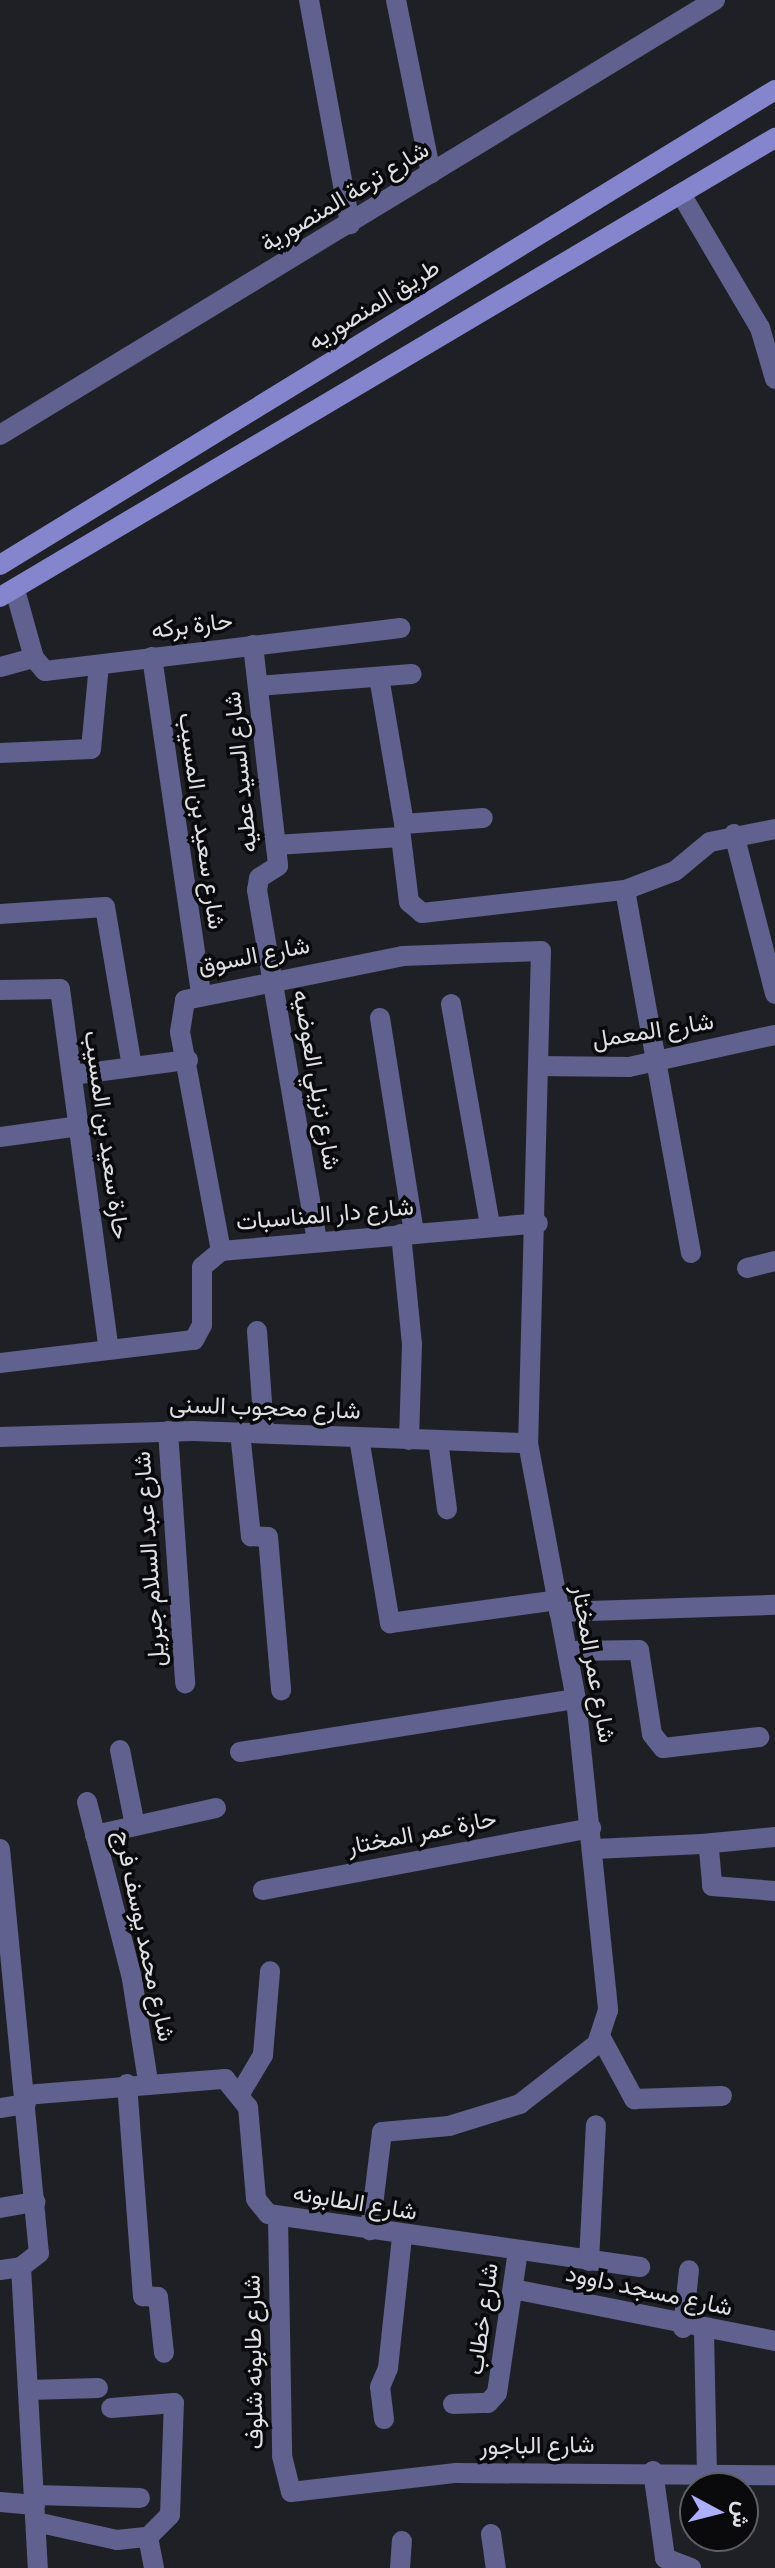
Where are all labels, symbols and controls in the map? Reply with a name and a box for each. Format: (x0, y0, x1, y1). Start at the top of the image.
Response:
street label: شارع ترعة المنصورية (256, 135, 434, 259)
street label: طريق المنصوريه (303, 253, 445, 357)
street label: حارة بركه (150, 607, 234, 645)
street label: شارع السيد عطيه (218, 690, 264, 854)
street label: شارع سعيد بن المسيب (172, 711, 230, 931)
street label: شارع السوق (196, 931, 312, 981)
street label: شارع نزيلي العوضيه (286, 987, 346, 1173)
street label: شارع المعمل (590, 1007, 716, 1055)
street label: حارة سعيد بن المسيب (77, 1029, 135, 1241)
street label: شارع دار المناسبات (235, 1193, 415, 1237)
street label: شارع محجوب السنى (169, 1390, 361, 1426)
street label: شارع عبد السلام جبريل (128, 1450, 172, 1668)
street label: شارع عمر المختار (565, 1583, 621, 1745)
street label: حارة عمر المختار (345, 1804, 499, 1862)
street label: شارع محمد يوسف فرج (108, 1828, 180, 2044)
street label: شارع الطابونه (291, 2179, 419, 2227)
street label: شارع مسجد داوود (563, 2259, 735, 2323)
street label: شارع خطاب (461, 2261, 505, 2377)
street label: شارع طابونه شلوف (238, 2274, 270, 2450)
street label: شارع الباجور (479, 2431, 595, 2461)
north arrow (679, 2472, 759, 2552)
text: ش (723, 2500, 758, 2530)

